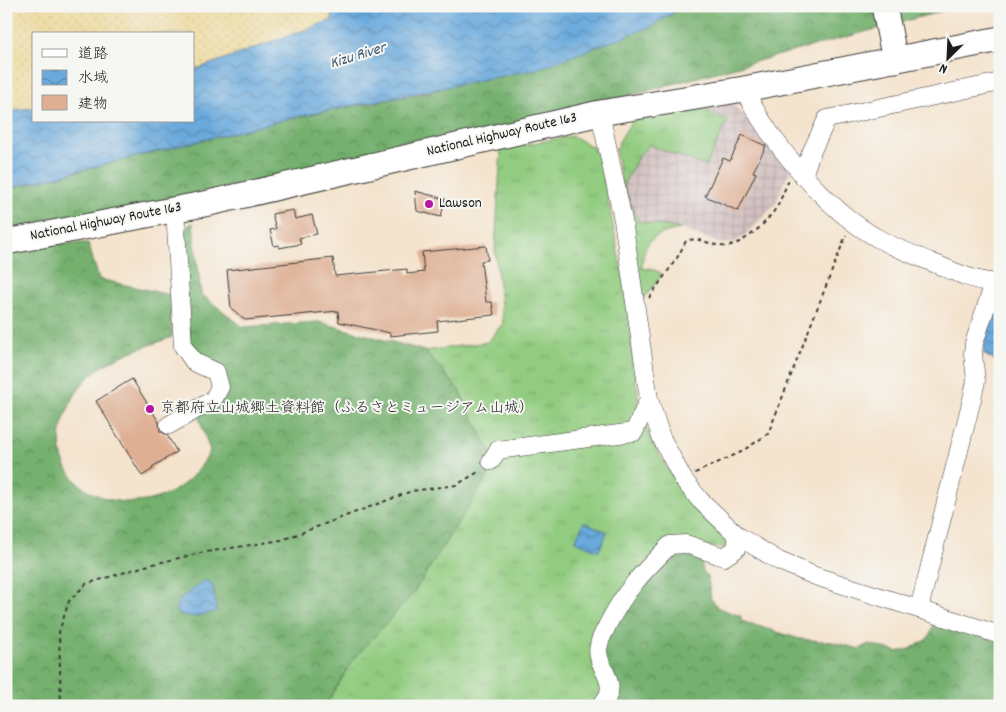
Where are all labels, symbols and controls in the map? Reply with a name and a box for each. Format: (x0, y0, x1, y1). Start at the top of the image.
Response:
legend (32, 32, 195, 122)
north arrow (924, 32, 974, 82)
water label: Kizu River (327, 36, 391, 75)
text: 道路 (78, 44, 108, 66)
text: N (936, 57, 951, 79)
text: 水域 (78, 68, 108, 90)
text: 建物 (78, 94, 108, 116)
street label: National Highway Route 163 (425, 107, 579, 163)
place label: Lawson (439, 193, 482, 215)
street label: National Highway Route 163 (28, 197, 184, 247)
marker: Lawson (423, 198, 435, 210)
place label: 京都府立山城郷土資料館（ふるさとミュージアム山城） (160, 398, 534, 420)
marker: 京都府立山城郷土資料館（ふるさとミュージアム山城） (144, 403, 156, 415)

